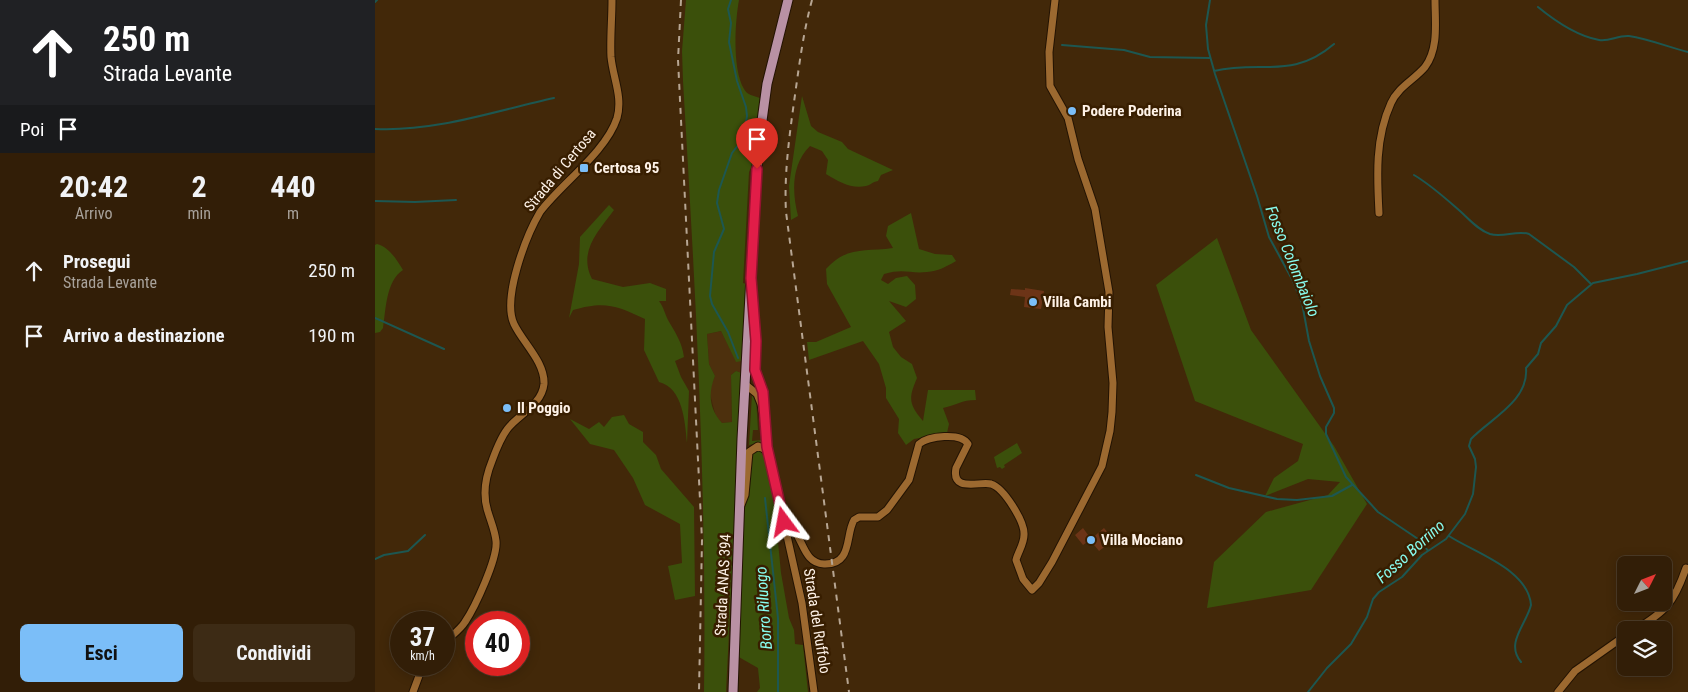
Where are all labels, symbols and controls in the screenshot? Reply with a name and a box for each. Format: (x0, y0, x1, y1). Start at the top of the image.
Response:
text: 250 m (103, 19, 190, 60)
icon: ahead (20, 20, 85, 85)
text: Strada Levante (103, 61, 232, 86)
place label: Podere Poderina (1082, 102, 1182, 120)
marker: Podere Poderina (1066, 105, 1078, 117)
icon: arrive (54, 115, 82, 143)
text: Poi (20, 118, 44, 141)
pin (736, 118, 778, 169)
street label: Strada di Certosa (520, 125, 600, 215)
icon: arrive (743, 125, 771, 153)
place label: Certosa 95 (594, 159, 659, 177)
marker: Certosa 95 (578, 162, 590, 174)
text: 20:42 (59, 169, 128, 204)
text: 2 (192, 169, 207, 204)
text: 440 (270, 169, 316, 204)
water label: Fosso Colombaiolo (1262, 203, 1324, 320)
text: Arrivo (75, 204, 112, 223)
text: min (187, 204, 211, 223)
text: m (287, 204, 299, 223)
text: Prosegui (63, 250, 131, 273)
icon: ahead (20, 257, 48, 285)
text: 250 m (308, 259, 355, 282)
text: Strada Levante (63, 273, 157, 292)
place label: Villa Cambi (1043, 293, 1111, 311)
marker: Villa Cambi (1027, 296, 1039, 308)
icon: arrive (20, 322, 48, 350)
text: Arrivo a destinazione (63, 324, 225, 347)
text: 190 m (308, 324, 355, 347)
place label: Il Poggio (517, 399, 571, 417)
marker: Il Poggio (501, 402, 513, 414)
position arrow (757, 495, 809, 547)
water label: Fosso Borrino (1372, 516, 1449, 587)
place label: Villa Mociano (1101, 531, 1183, 549)
street label: Strada ANAS 394 (711, 534, 735, 636)
marker: Villa Mociano (1085, 534, 1097, 546)
north arrow (1617, 556, 1673, 611)
map controls (1617, 556, 1672, 676)
water label: Borro Riluogo (751, 566, 776, 650)
street label: Strada del Ruffolo (800, 567, 834, 675)
speed limit sign: 40 (465, 611, 530, 676)
button: layers (1617, 621, 1672, 676)
text: 37 (410, 623, 435, 652)
button: Esci (20, 624, 183, 682)
button: Condividi (193, 624, 355, 682)
text: km/h (410, 649, 435, 663)

